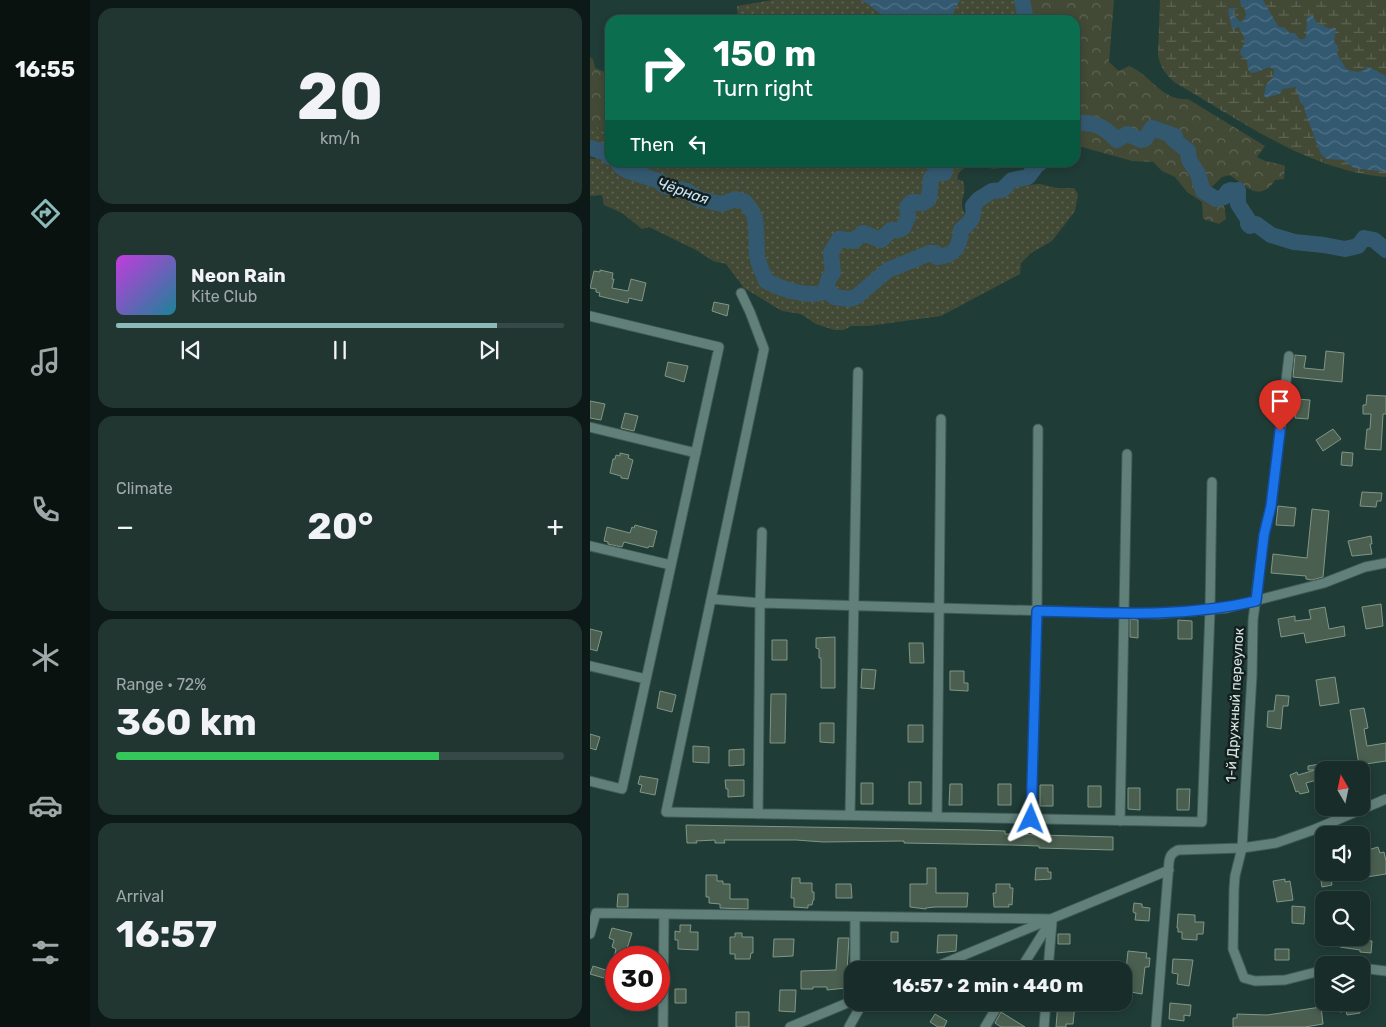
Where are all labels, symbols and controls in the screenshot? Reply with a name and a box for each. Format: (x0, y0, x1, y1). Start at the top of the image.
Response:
text: 150 m (713, 33, 816, 75)
icon: right (630, 35, 695, 100)
text: 16:55 (15, 56, 75, 83)
text: 20 (297, 58, 383, 135)
text: Turn right (713, 75, 813, 102)
text: km/h (320, 129, 360, 148)
icon: left (684, 130, 712, 158)
text: Then (630, 133, 674, 156)
water label: Чёрная (655, 174, 711, 208)
icon: directions (28, 196, 63, 231)
text: Neon Rain (191, 264, 286, 287)
text: Kite Club (191, 287, 257, 306)
icon: previous (177, 336, 205, 364)
icon: pause (326, 336, 354, 364)
icon: next (475, 336, 503, 364)
icon: music (28, 344, 63, 379)
pin (1259, 380, 1301, 431)
icon: arrive (1266, 387, 1294, 415)
text: Climate (116, 479, 173, 498)
icon: phone (28, 492, 63, 527)
text: 20° (307, 503, 373, 549)
text: − (116, 510, 134, 543)
text: + (547, 510, 564, 543)
street label: 1-й Дружный переулок (1222, 627, 1248, 783)
icon: climate (28, 640, 63, 675)
text: Range · 72% (116, 675, 206, 694)
text: 360 km (116, 699, 257, 745)
north arrow (1315, 761, 1370, 816)
map controls (1315, 761, 1370, 1011)
icon: car (28, 788, 63, 823)
position arrow (1004, 792, 1056, 844)
button: sound (1315, 826, 1370, 881)
text: Arrival (116, 887, 164, 906)
button: search (1315, 891, 1370, 946)
text: 16:57 (116, 911, 217, 957)
icon: filters (28, 935, 63, 970)
speed limit sign: 30 (605, 946, 670, 1011)
button: layers (1315, 956, 1370, 1011)
text: 16:57 · 2 min · 440 m (892, 974, 1084, 997)

